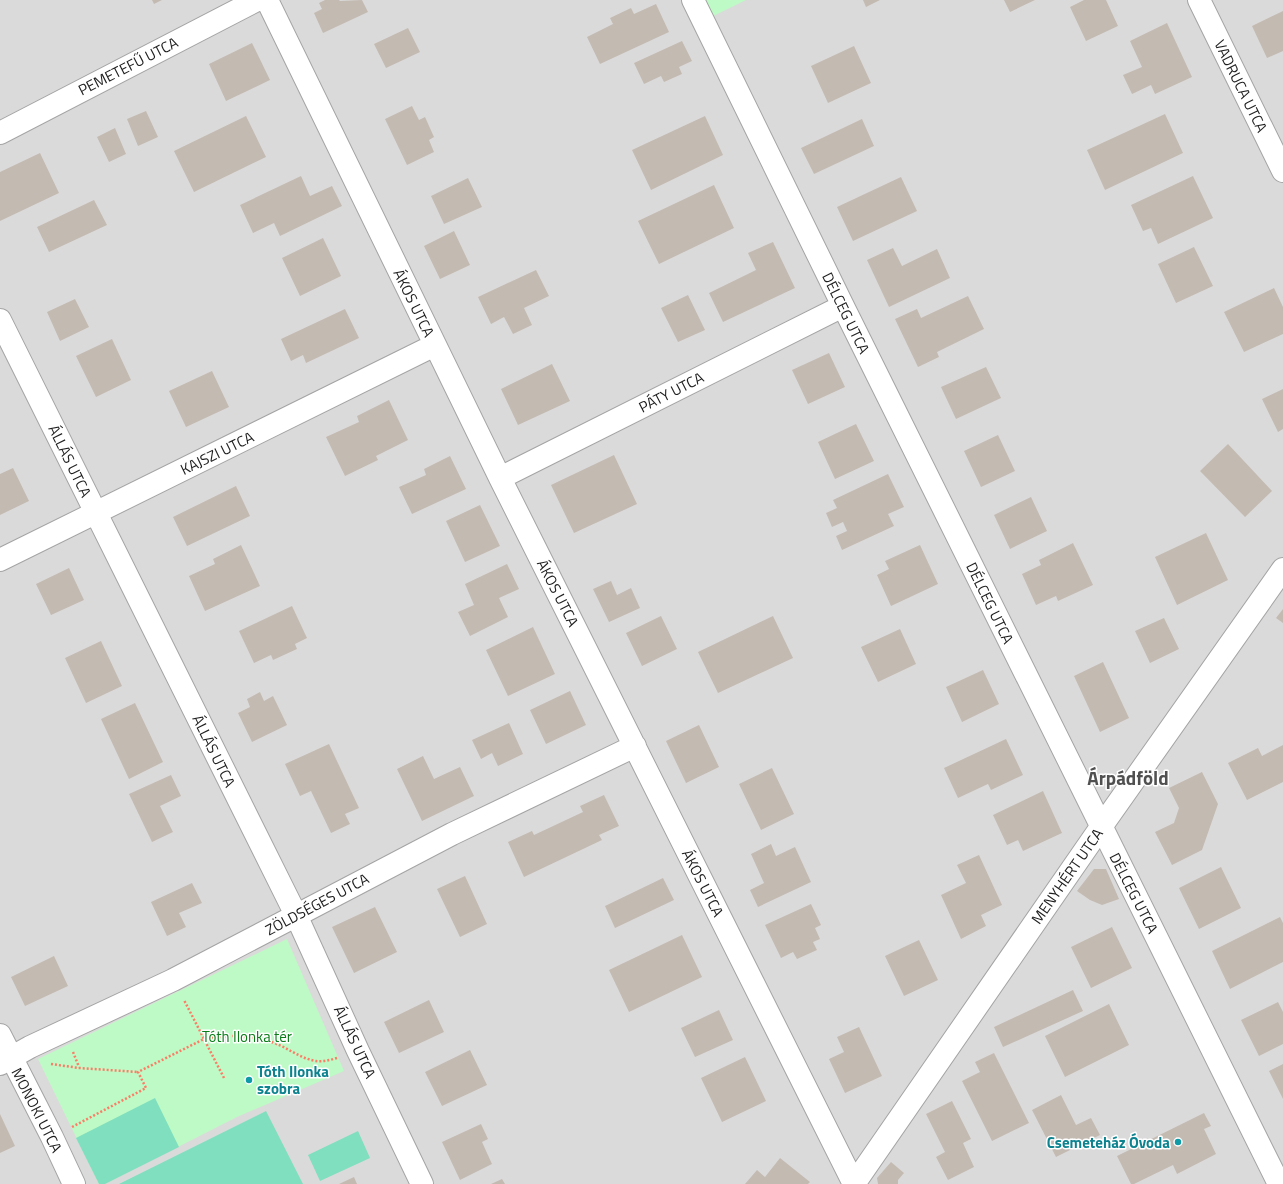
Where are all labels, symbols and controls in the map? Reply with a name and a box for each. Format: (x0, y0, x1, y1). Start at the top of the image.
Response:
street label: PEMETEFŰ UTCA (74, 31, 182, 101)
street label: VADRUCA UTCA (1209, 36, 1273, 136)
street label: ÁKOS UTCA (388, 265, 440, 341)
street label: DÉLCEG UTCA (816, 268, 876, 358)
street label: PÁTY UTCA (634, 366, 708, 418)
street label: ÁLLÁS UTCA (43, 421, 97, 501)
street label: KAJSZI UTCA (176, 425, 258, 481)
street label: ÁKOS UTCA (531, 555, 585, 631)
street label: DÉLCEG UTCA (960, 558, 1020, 648)
street label: ÁLLÁS UTCA (187, 711, 241, 791)
district label: Árpádföld (1087, 763, 1169, 792)
street label: MENYHÉRT UTCA (1025, 823, 1109, 929)
street label: ÁKOS UTCA (676, 845, 730, 921)
street label: DÉLCEG UTCA (1104, 848, 1164, 938)
street label: ZÖLDSÉGES UTCA (261, 867, 373, 941)
street label: ÁLLÁS UTCA (328, 1002, 382, 1082)
park label: Tóth Ilonka tér (202, 1025, 292, 1048)
place label: Tóth Ilonka szobra (257, 1060, 329, 1100)
street label: MONOKI UTCA (6, 1064, 68, 1156)
marker: Tóth Ilonka szobra (244, 1075, 254, 1085)
place label: Csemeteház Óvoda (1047, 1131, 1170, 1154)
marker: Csemeteház Óvoda (1173, 1137, 1183, 1147)

